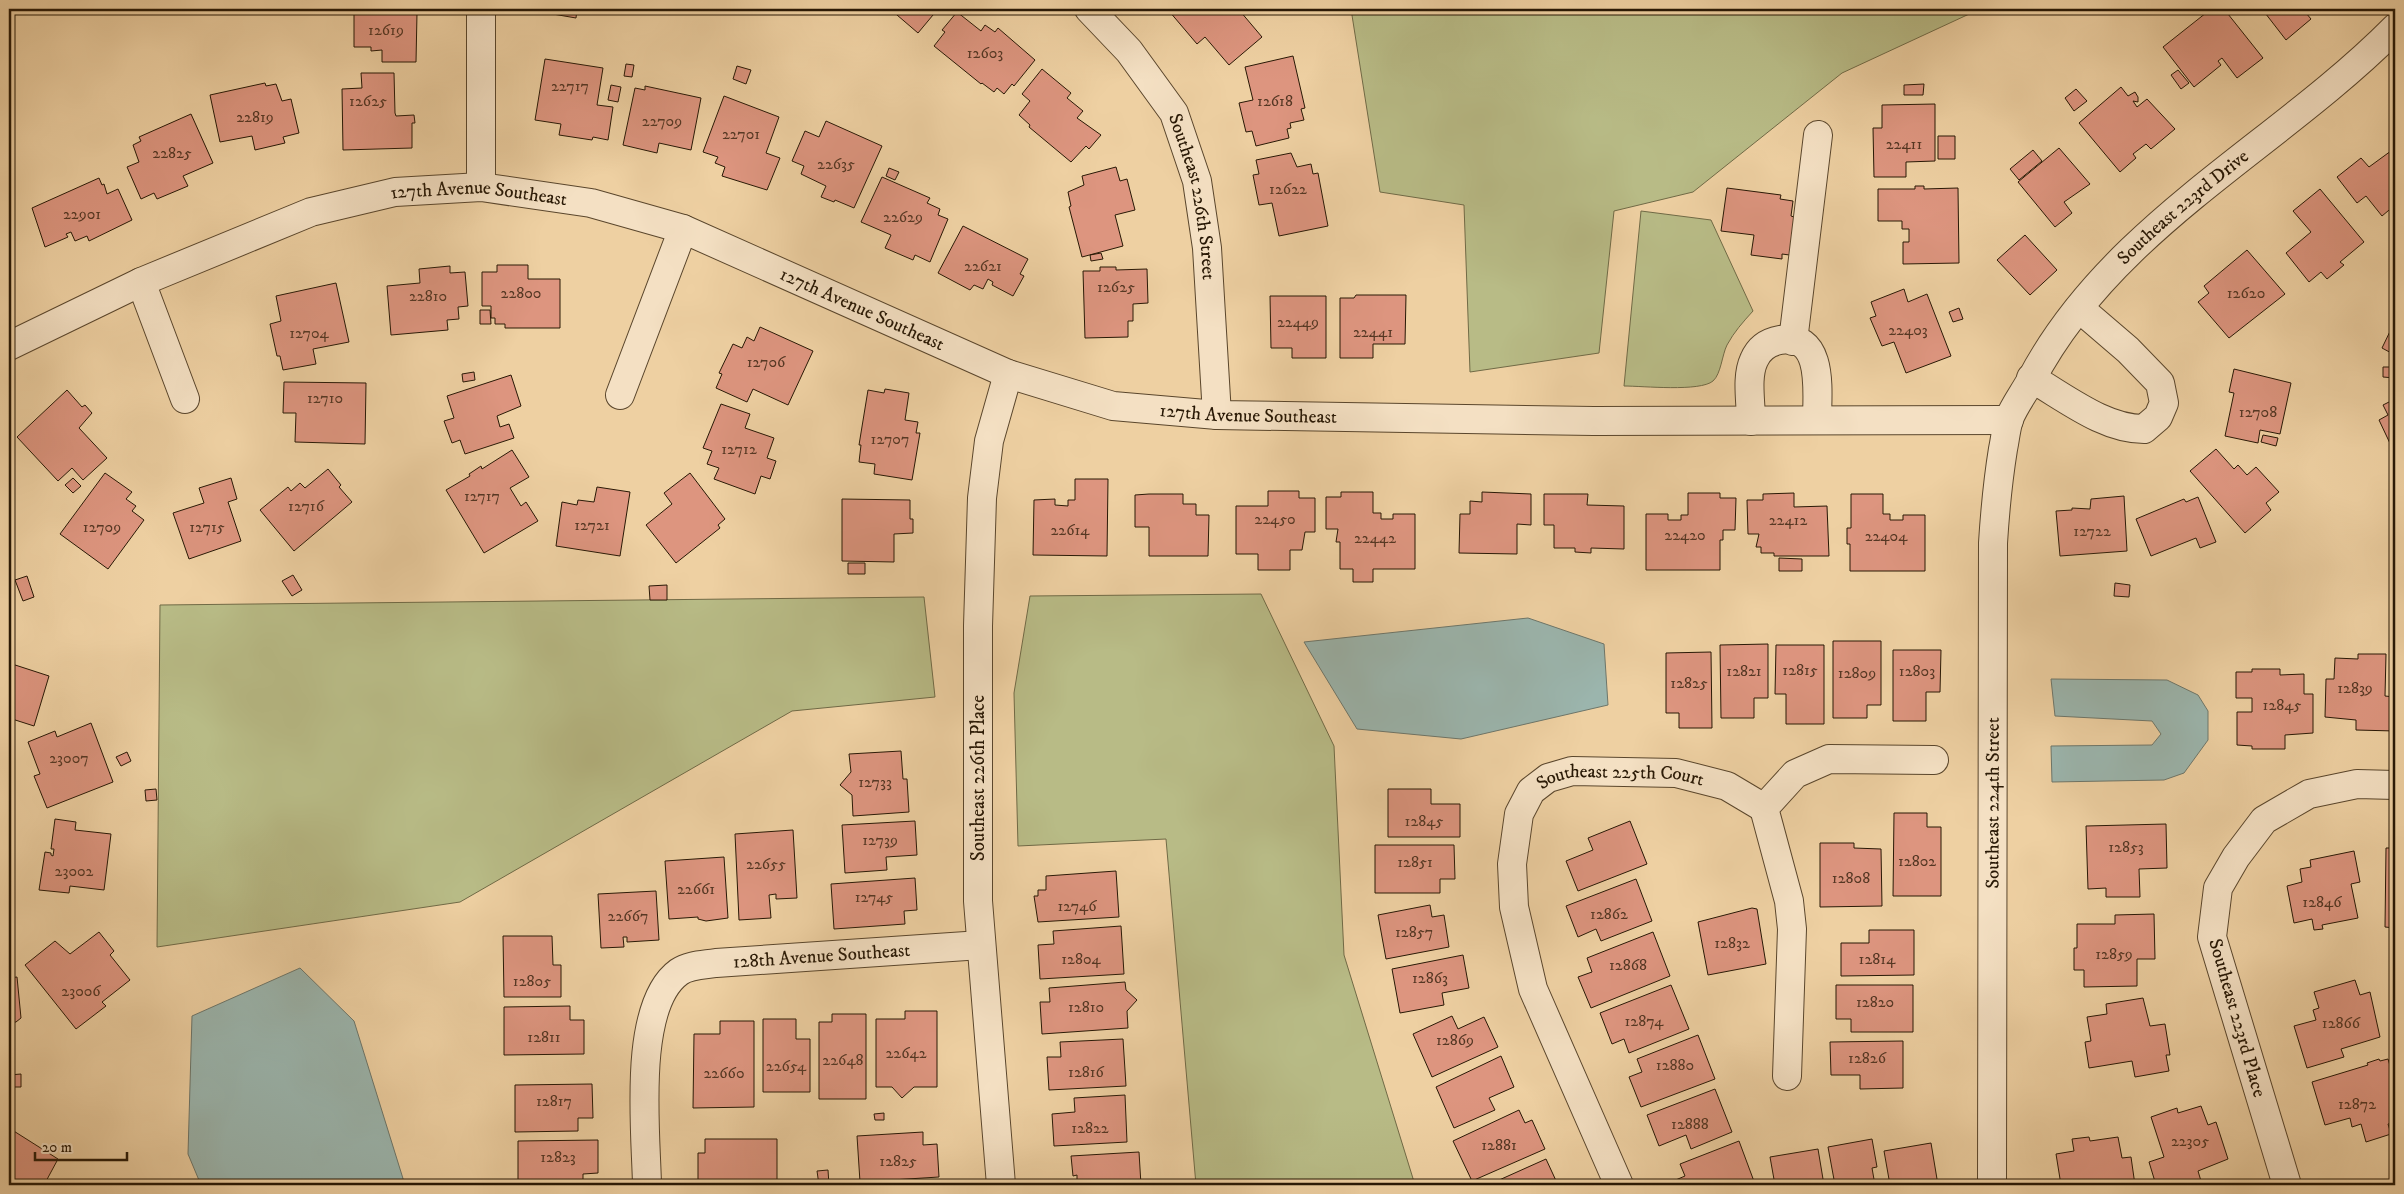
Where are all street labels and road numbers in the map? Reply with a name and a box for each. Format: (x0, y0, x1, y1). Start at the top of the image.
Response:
street label: Southeast 226th Street (1163, 110, 1220, 281)
street label: Southeast 223rd Drive (2112, 144, 2253, 269)
street label: 127th Avenue Southeast (388, 175, 569, 211)
street label: 127th Avenue Southeast (776, 262, 948, 356)
street label: 127th Avenue Southeast (1159, 399, 1337, 428)
street label: Southeast 226th Place (967, 695, 990, 861)
street label: Southeast 224th Street (1981, 717, 2004, 889)
street label: Southeast 225th Court (1532, 759, 1706, 794)
street label: Southeast 223rd Place (2203, 936, 2271, 1100)
street label: 128th Avenue Southeast (732, 938, 911, 973)

